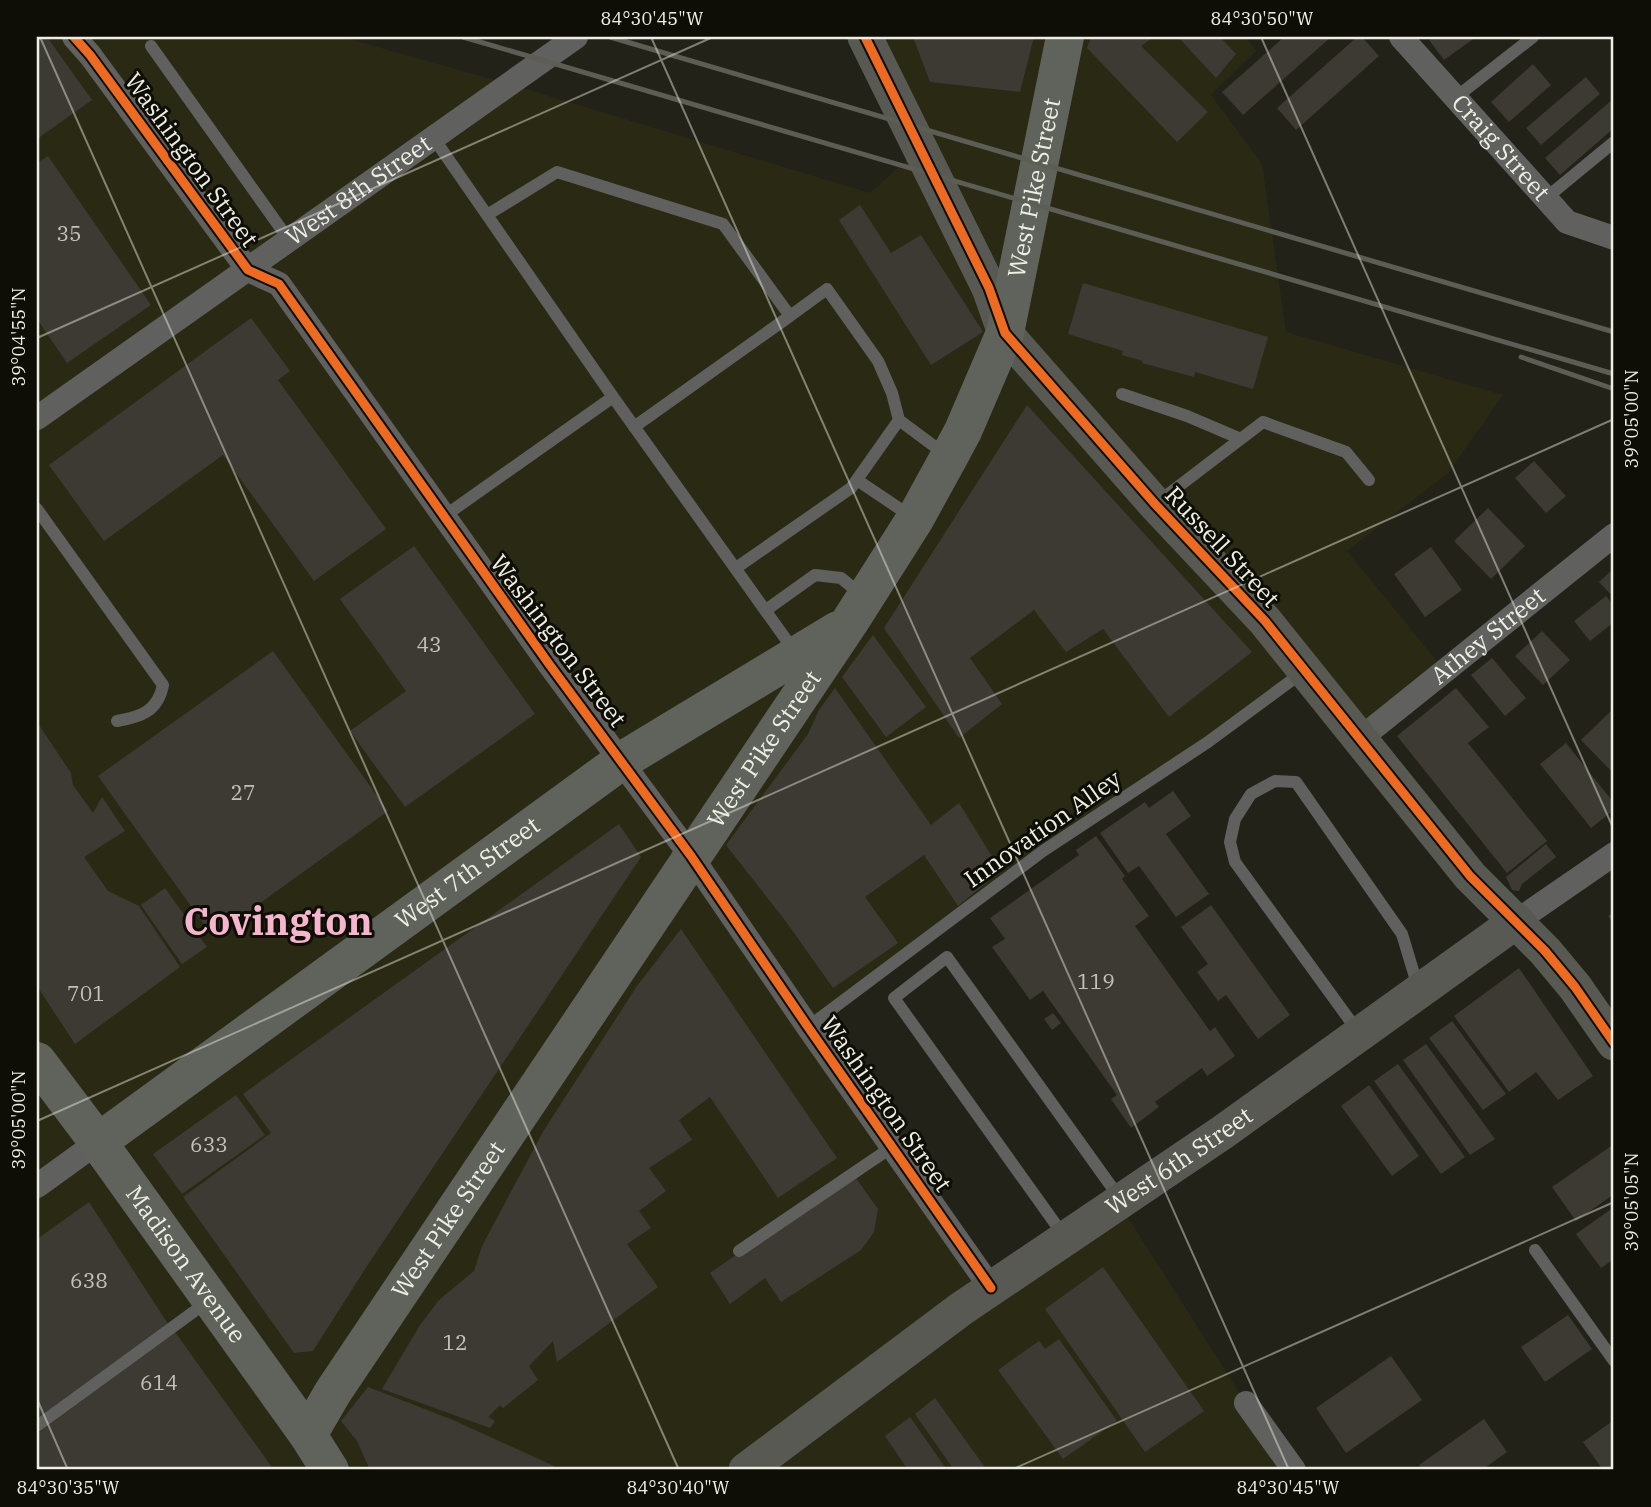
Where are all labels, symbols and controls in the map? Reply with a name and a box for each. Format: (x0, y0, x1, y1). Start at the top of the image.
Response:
text: 84°30'45"W (601, 7, 704, 30)
text: 84°30'50"W (1211, 7, 1314, 30)
street label: Washington Street (118, 66, 266, 253)
street label: Craig Street (1445, 87, 1557, 207)
street label: West Pike Street (1000, 95, 1067, 280)
street label: West 8th Street (279, 127, 437, 252)
house number: 35 (56, 219, 82, 247)
text: 39°04'55"N (7, 288, 30, 387)
text: 39°05'00"N (1620, 370, 1643, 469)
street label: Russell Street (1158, 479, 1287, 614)
street label: Washington Street (483, 548, 634, 733)
street label: Athey Street (1424, 579, 1551, 691)
house number: 43 (416, 630, 442, 658)
street label: West Pike Street (699, 664, 828, 833)
street label: Innovation Alley (958, 762, 1127, 894)
house number: 27 (230, 778, 256, 806)
street label: West 7th Street (388, 809, 546, 936)
district label: Covington (183, 896, 373, 945)
house number: 119 (1077, 967, 1115, 995)
house number: 701 (67, 979, 105, 1007)
street label: Washington Street (814, 1009, 960, 1198)
text: 39°05'00"N (7, 1071, 30, 1170)
street label: West 6th Street (1099, 1099, 1259, 1222)
house number: 633 (190, 1130, 228, 1158)
street label: West Pike Street (383, 1135, 512, 1304)
text: 39°05'05"N (1620, 1153, 1643, 1252)
street label: Madison Avenue (119, 1179, 254, 1349)
house number: 638 (70, 1266, 108, 1294)
house number: 12 (442, 1328, 468, 1356)
house number: 614 (140, 1368, 178, 1396)
text: 84°30'35"W (17, 1476, 120, 1499)
text: 84°30'40"W (627, 1476, 730, 1499)
text: 84°30'45"W (1237, 1476, 1340, 1499)

